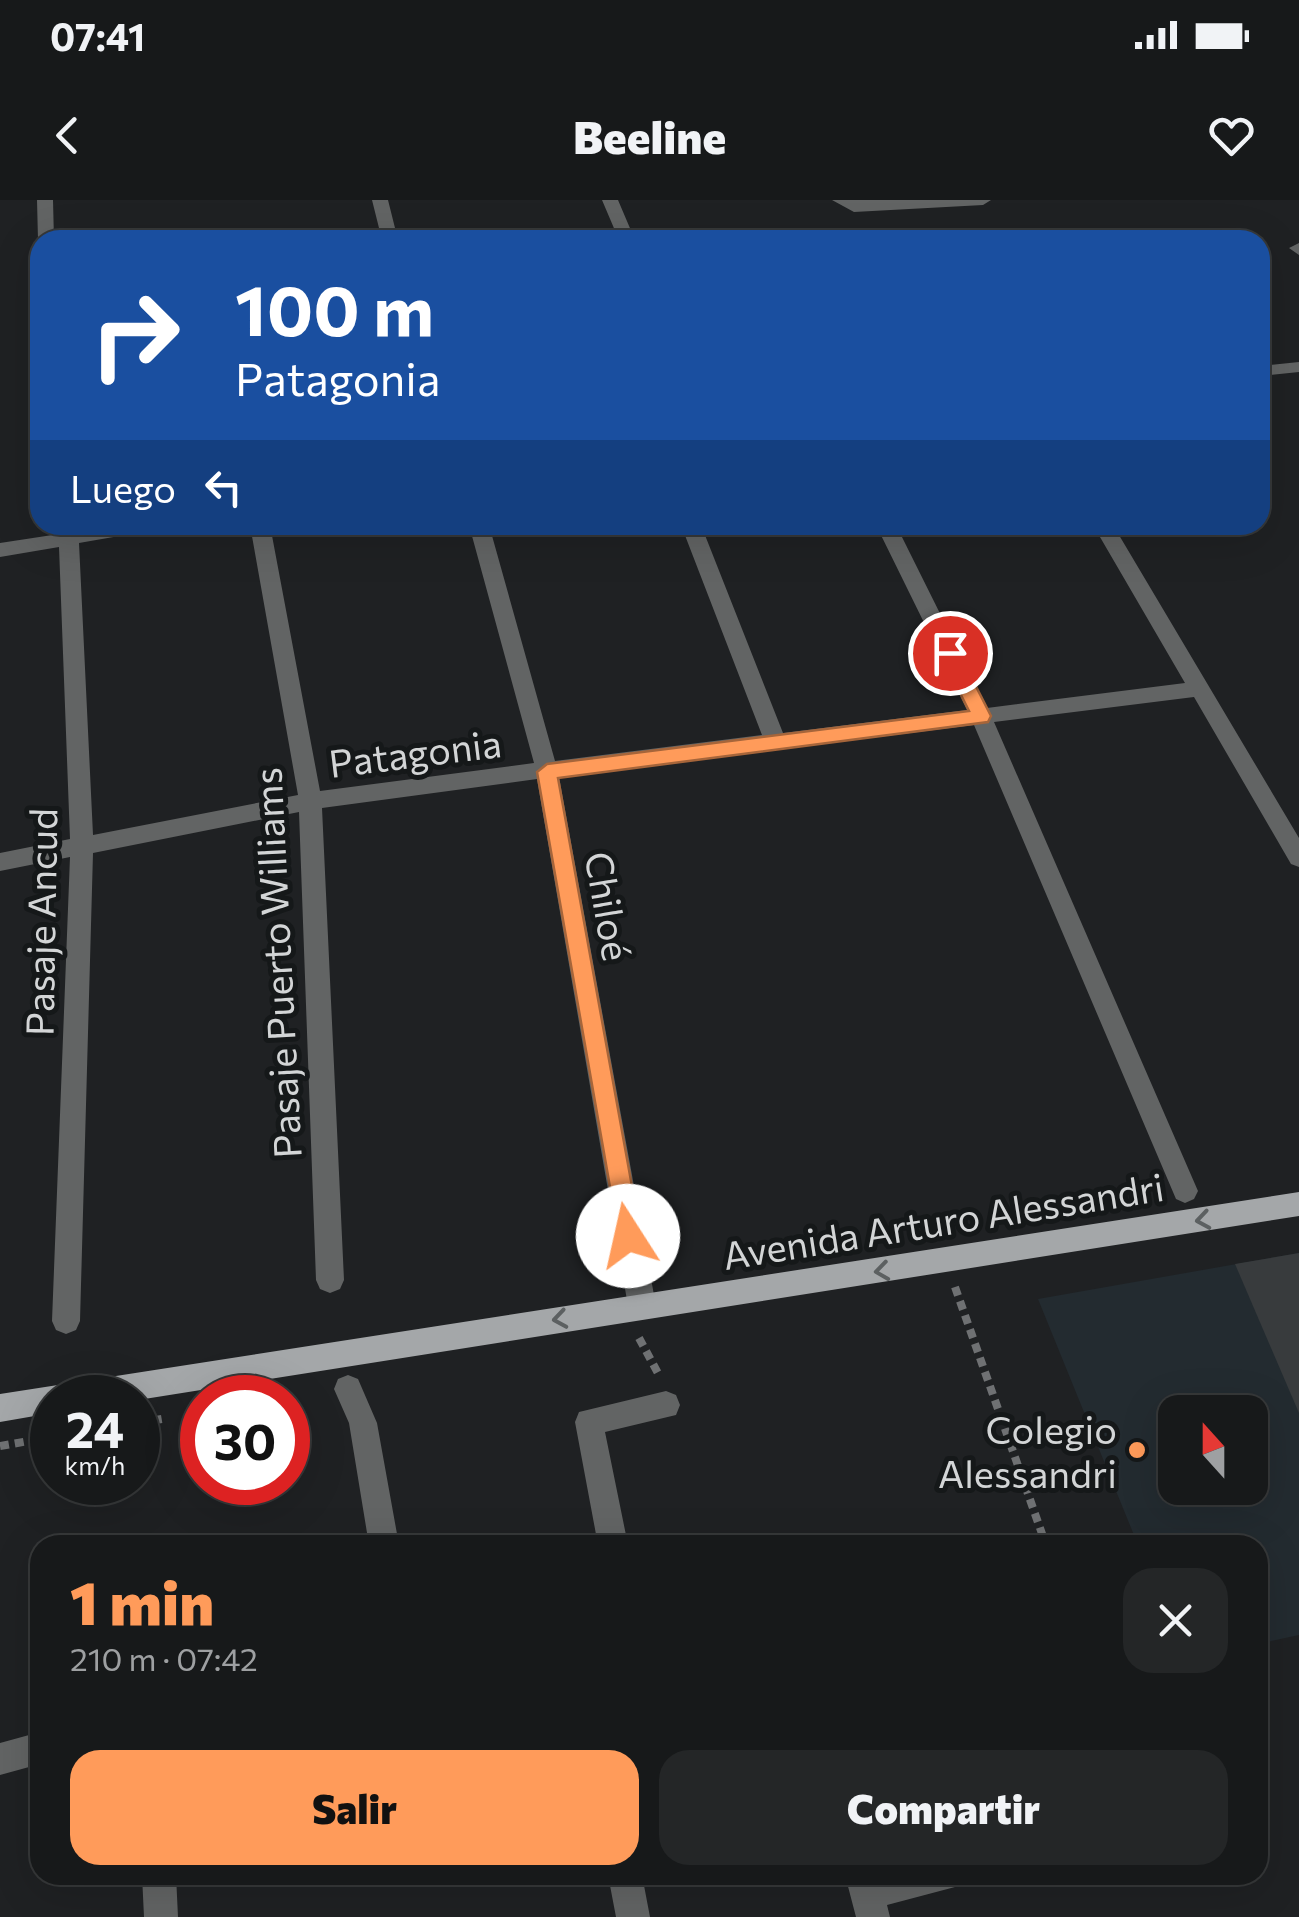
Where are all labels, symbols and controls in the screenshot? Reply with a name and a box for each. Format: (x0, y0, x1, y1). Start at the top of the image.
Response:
text: 07:41 (50, 12, 145, 59)
icon: back (40, 108, 95, 163)
text: Beeline (573, 108, 726, 163)
icon: heart (1204, 108, 1259, 163)
text: 100 m (235, 265, 434, 350)
icon: right (70, 270, 200, 400)
text: Patagonia (235, 350, 440, 405)
icon: left (196, 460, 251, 515)
text: Luego (70, 464, 176, 511)
pin (908, 611, 993, 696)
icon: arrive (923, 626, 978, 681)
street label: Patagonia (326, 718, 504, 786)
street label: Pasaje Puerto Williams (242, 766, 310, 1160)
street label: Pasaje Ancud (15, 808, 65, 1036)
street label: Chiloé (576, 848, 642, 964)
street label: Avenida Arturo Alessandri (719, 1162, 1167, 1278)
position arrow (576, 1184, 680, 1288)
one-way arrow (1195, 1209, 1211, 1230)
one-way arrow (874, 1260, 890, 1281)
one-way arrow (552, 1308, 569, 1329)
speed limit sign: 30 (180, 1375, 310, 1505)
north arrow (1158, 1395, 1268, 1505)
map controls (1158, 1395, 1268, 1505)
text: 24 (66, 1397, 124, 1458)
place label: Colegio Alessandri (938, 1405, 1117, 1496)
marker: Colegio Alessandri (1126, 1439, 1148, 1461)
text: km/h (65, 1450, 125, 1480)
text: 1 min (70, 1564, 214, 1637)
button: close (1123, 1568, 1228, 1673)
text: 210 m · 07:42 (70, 1638, 258, 1678)
button: Salir (70, 1750, 639, 1865)
button: Compartir (659, 1750, 1228, 1865)

